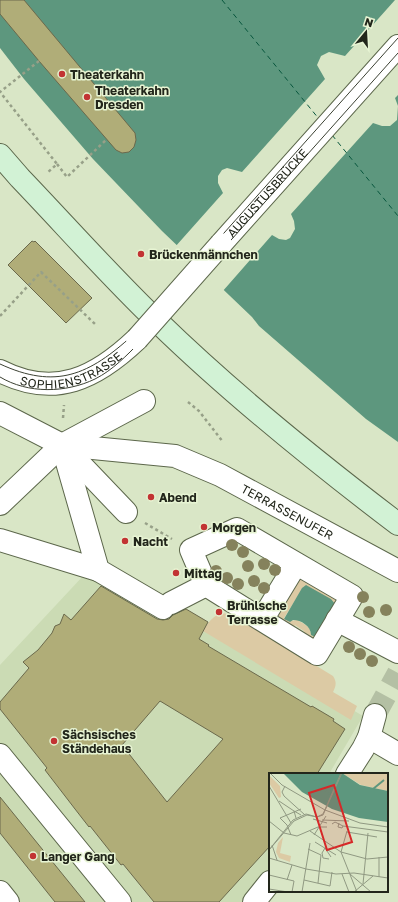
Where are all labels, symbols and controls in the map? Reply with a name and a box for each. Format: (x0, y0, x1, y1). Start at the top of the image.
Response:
north arrow (346, 12, 386, 52)
text: N (363, 15, 375, 29)
place label: Theaterkahn (70, 67, 144, 82)
marker: Theaterkahn (57, 69, 67, 79)
place label: Theaterkahn Dresden (95, 83, 169, 112)
marker: Theaterkahn Dresden (82, 92, 92, 102)
street label: AUGUSTUSBRÜCKE (223, 145, 310, 240)
place label: Brückenmännchen (149, 247, 258, 262)
marker: Brückenmännchen (136, 249, 146, 259)
street label: SOPHIENSTRASSE (19, 348, 125, 391)
street label: TERRASSENUFER (239, 480, 336, 542)
place label: Abend (159, 490, 197, 505)
marker: Abend (146, 492, 156, 502)
place label: Morgen (212, 520, 256, 535)
marker: Morgen (199, 522, 209, 532)
place label: Nacht (133, 534, 168, 549)
marker: Nacht (120, 536, 130, 546)
place label: Mittag (184, 566, 222, 581)
marker: Mittag (171, 568, 181, 578)
place label: Brühlsche Terrasse (227, 598, 287, 627)
marker: Brühlsche Terrasse (214, 607, 224, 617)
place label: Sächsisches Ständehaus (62, 727, 136, 756)
marker: Sächsisches Ständehaus (49, 736, 59, 746)
inset map (269, 773, 388, 892)
place label: Langer Gang (41, 849, 115, 864)
marker: Langer Gang (28, 851, 38, 861)

